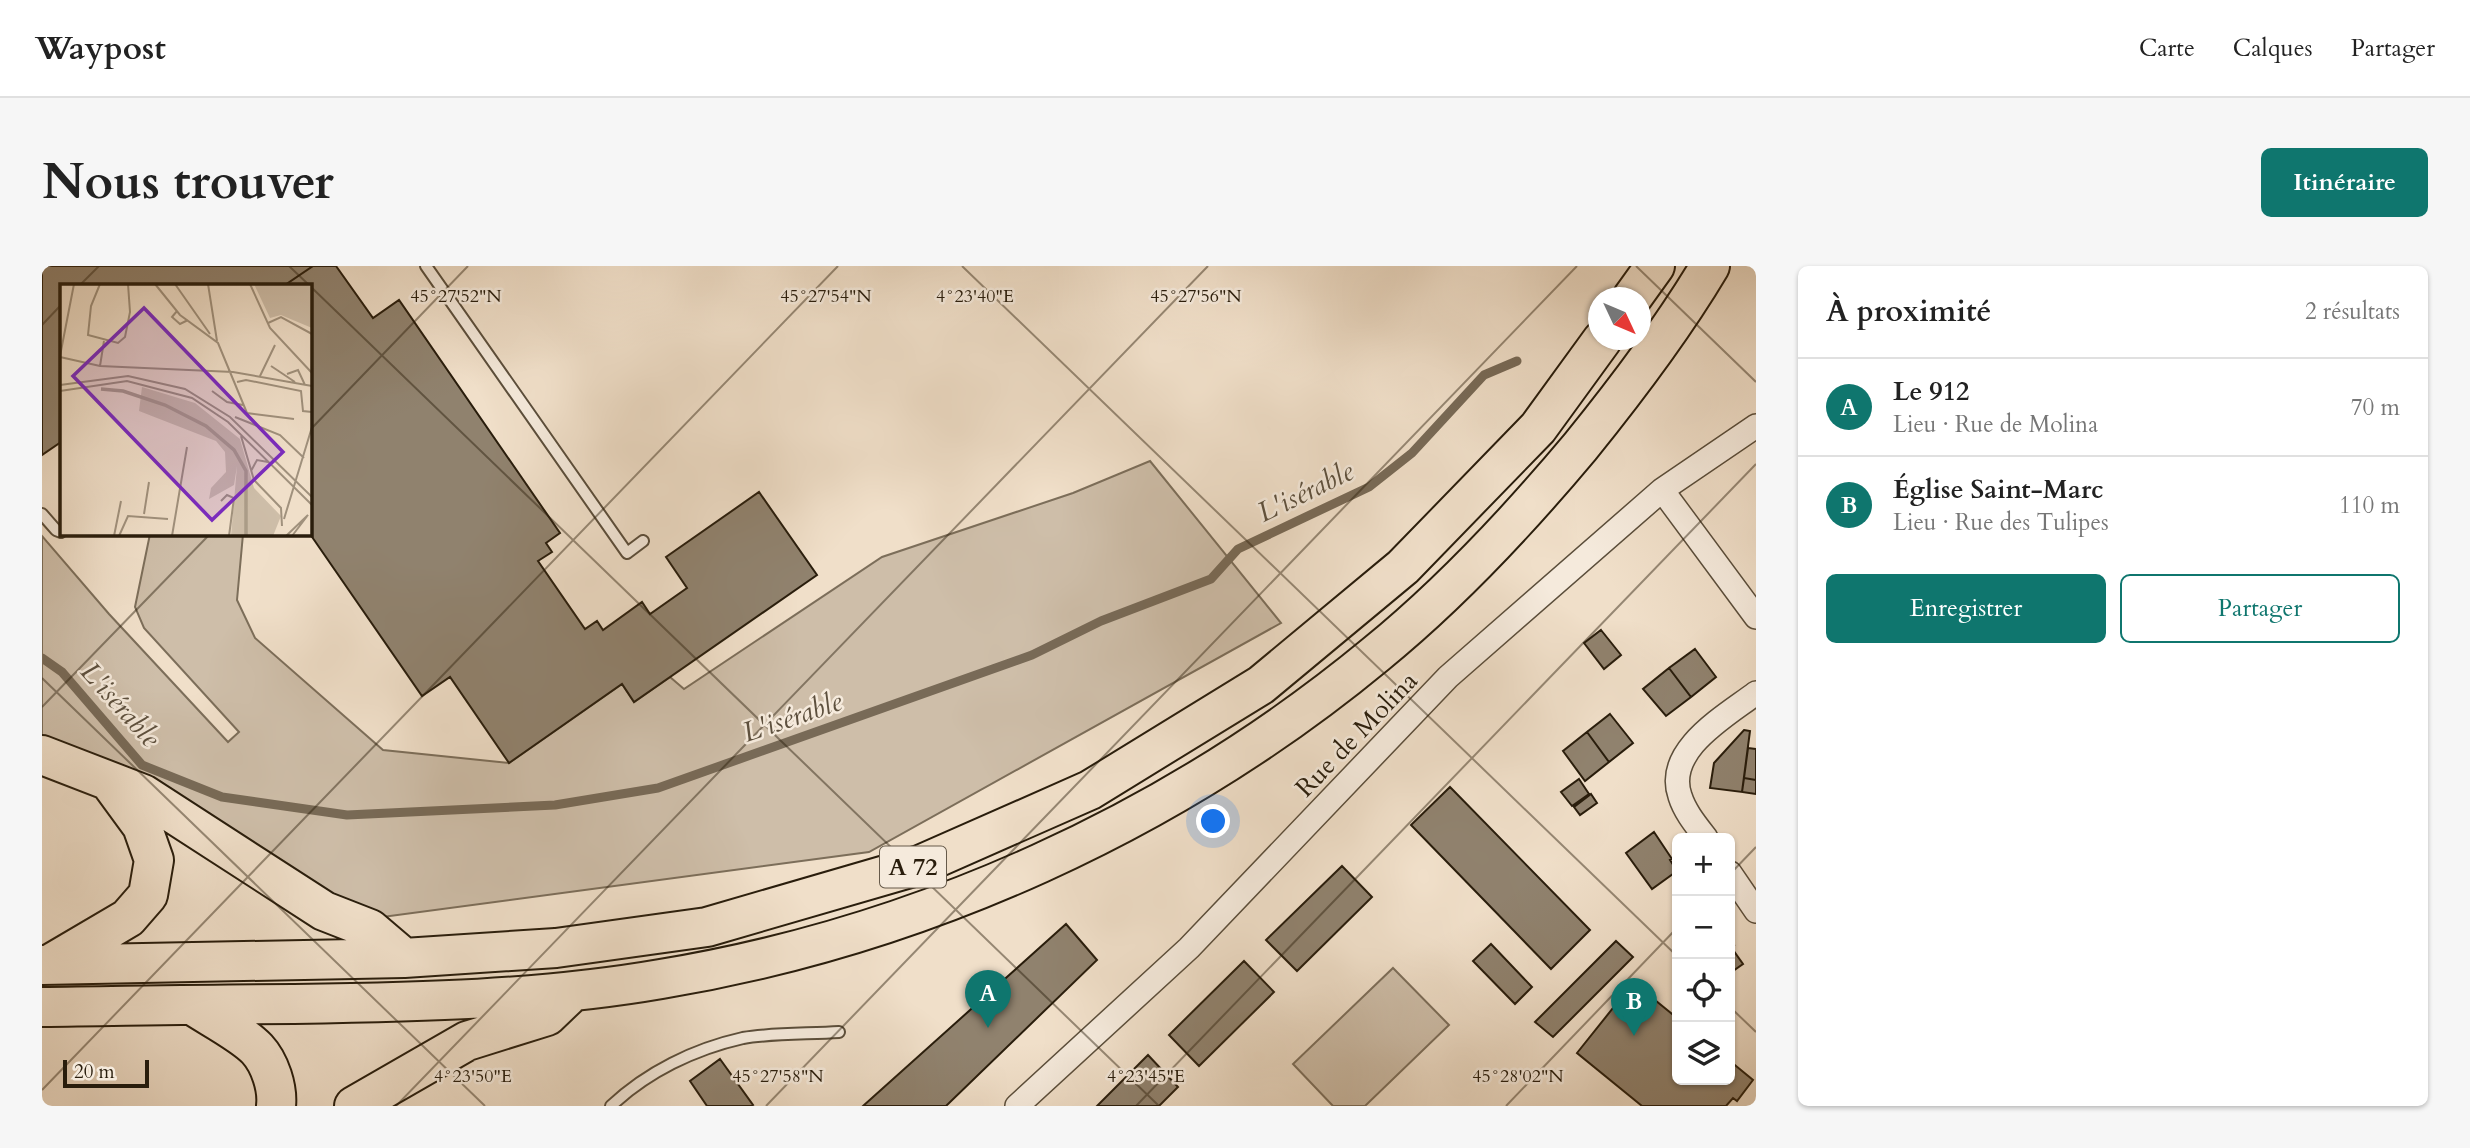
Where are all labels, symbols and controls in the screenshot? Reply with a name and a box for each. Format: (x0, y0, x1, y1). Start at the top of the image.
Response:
text: Waypost (35, 26, 166, 71)
text: Carte (2139, 32, 2195, 65)
text: Calques (2233, 32, 2313, 65)
text: Partager (2351, 32, 2435, 65)
button: Itinéraire (2261, 148, 2428, 217)
text: Nous trouver (42, 149, 334, 216)
inset map (60, 284, 312, 536)
text: 45°27'52"N (410, 284, 502, 309)
text: 45°27'54"N (780, 284, 872, 309)
text: 4°23'40"E (936, 284, 1014, 309)
text: 45°27'56"N (1150, 284, 1242, 309)
north arrow (1588, 287, 1651, 350)
text: À proximité (1826, 291, 1991, 332)
text: 2 résultats (2305, 296, 2400, 327)
text: Le 912 (1893, 374, 1969, 409)
text: A (1840, 392, 1858, 423)
text: 70 m (2351, 392, 2400, 423)
text: Lieu · Rue de Molina (1893, 409, 2098, 440)
water label: L'isérable (1251, 452, 1360, 532)
text: Église Saint-Marc (1893, 472, 2103, 507)
text: B (1841, 490, 1857, 521)
text: 110 m (2339, 490, 2400, 521)
text: Lieu · Rue des Tulipes (1893, 507, 2109, 538)
button: Enregistrer (1826, 574, 2106, 643)
button: Partager (2120, 574, 2400, 643)
water label: L'isérable (72, 654, 169, 756)
street label: Rue de Molina (1287, 664, 1425, 805)
water label: L'isérable (737, 682, 847, 752)
your location (1196, 804, 1230, 838)
map controls (1672, 833, 1735, 1085)
button: + (1672, 833, 1735, 896)
road number: A 72 (880, 846, 946, 888)
button: − (1672, 896, 1735, 959)
button: locate (1672, 959, 1735, 1022)
pin: A (965, 970, 1011, 1028)
pin: B (1611, 978, 1657, 1036)
button: layers (1672, 1022, 1735, 1085)
scale bar (63, 1057, 149, 1089)
text: 20 m (74, 1059, 115, 1085)
text: 4°23'50"E (434, 1064, 512, 1089)
text: 45°27'58"N (732, 1064, 824, 1089)
text: 4°23'45"E (1107, 1064, 1185, 1089)
text: 45°28'02"N (1472, 1064, 1564, 1089)

